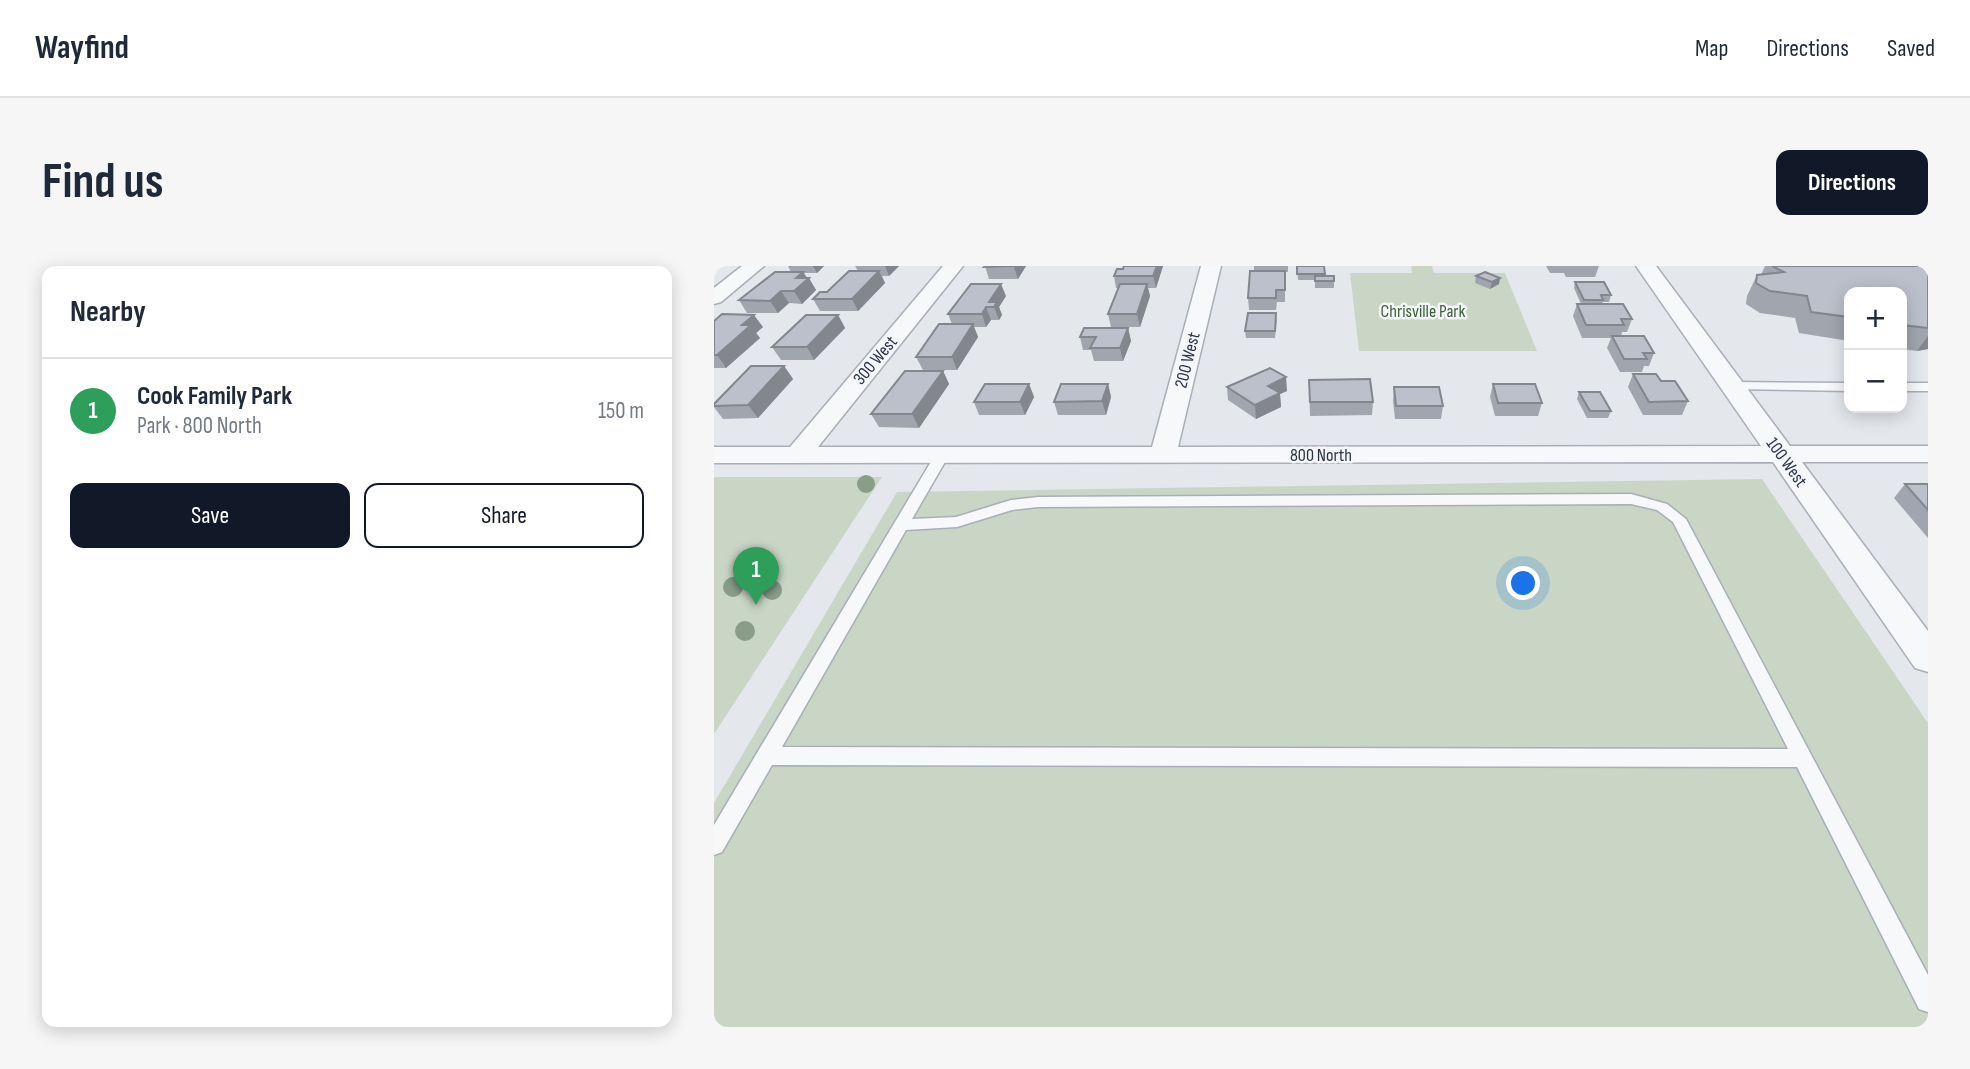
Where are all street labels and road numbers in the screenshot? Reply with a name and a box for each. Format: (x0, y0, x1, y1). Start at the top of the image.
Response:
street label: 200 West (1170, 329, 1205, 390)
street label: 300 West (849, 331, 902, 389)
street label: 100 West (1762, 434, 1812, 491)
street label: 800 North (1290, 445, 1352, 466)

